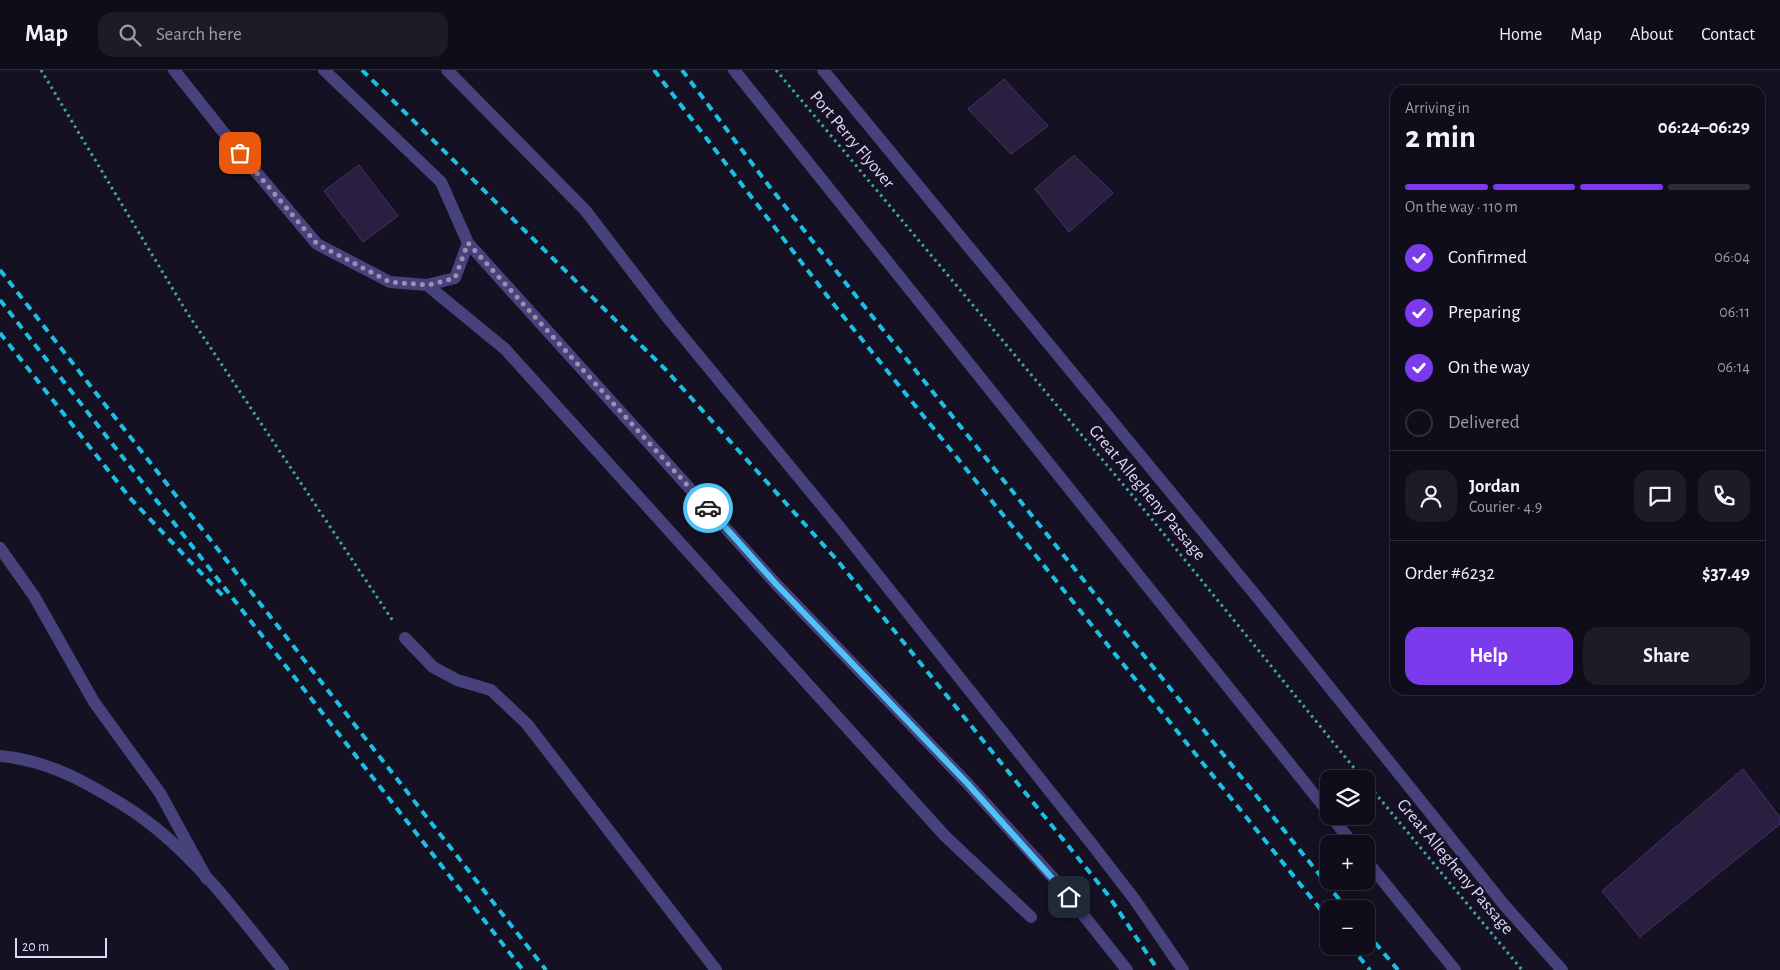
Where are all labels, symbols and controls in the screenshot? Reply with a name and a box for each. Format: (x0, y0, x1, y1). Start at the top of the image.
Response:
search box (98, 12, 448, 57)
icon: search (116, 21, 144, 49)
text: Map (25, 22, 68, 46)
text: Search here (156, 25, 242, 44)
text: Home (1499, 26, 1542, 44)
text: Map (1570, 26, 1602, 44)
text: About (1630, 26, 1673, 44)
text: Contact (1701, 26, 1755, 44)
street label: Port Perry Flyover (806, 88, 898, 192)
text: Arriving in (1405, 100, 1470, 116)
text: 06:24–06:29 (1658, 118, 1750, 137)
text: 2 min (1405, 121, 1476, 153)
pin (219, 132, 261, 174)
icon: bag (226, 139, 254, 167)
text: On the way · 110 m (1405, 199, 1518, 215)
icon: check (1405, 244, 1433, 272)
text: Confirmed (1448, 248, 1527, 267)
text: 06:04 (1714, 249, 1750, 265)
icon: check (1405, 299, 1433, 327)
text: Preparing (1448, 303, 1521, 322)
text: 06:11 (1719, 304, 1750, 320)
icon: check (1405, 354, 1433, 382)
text: On the way (1448, 358, 1530, 377)
text: 06:14 (1717, 359, 1750, 375)
text: Delivered (1448, 413, 1520, 432)
street label: Great Allegheny Passage (1085, 422, 1209, 564)
button: person (1405, 470, 1457, 522)
button: chat (1634, 470, 1686, 522)
button: phone (1698, 470, 1750, 522)
text: Jordan (1469, 477, 1520, 496)
courier (683, 483, 733, 533)
icon: car (694, 494, 722, 522)
text: Courier · 4.9 (1469, 499, 1542, 515)
text: Order #6232 (1405, 564, 1495, 583)
text: $37.49 (1702, 564, 1750, 583)
button: Help (1405, 627, 1573, 685)
button: Share (1583, 627, 1750, 685)
map controls (1320, 770, 1375, 955)
button: layers (1320, 770, 1375, 825)
street label: Great Allegheny Passage (1393, 796, 1517, 938)
button: + (1320, 835, 1375, 890)
pin (1048, 876, 1090, 918)
icon: home (1055, 883, 1083, 911)
button: − (1320, 900, 1375, 955)
scale bar (15, 935, 108, 958)
text: 20 m (22, 940, 49, 954)

